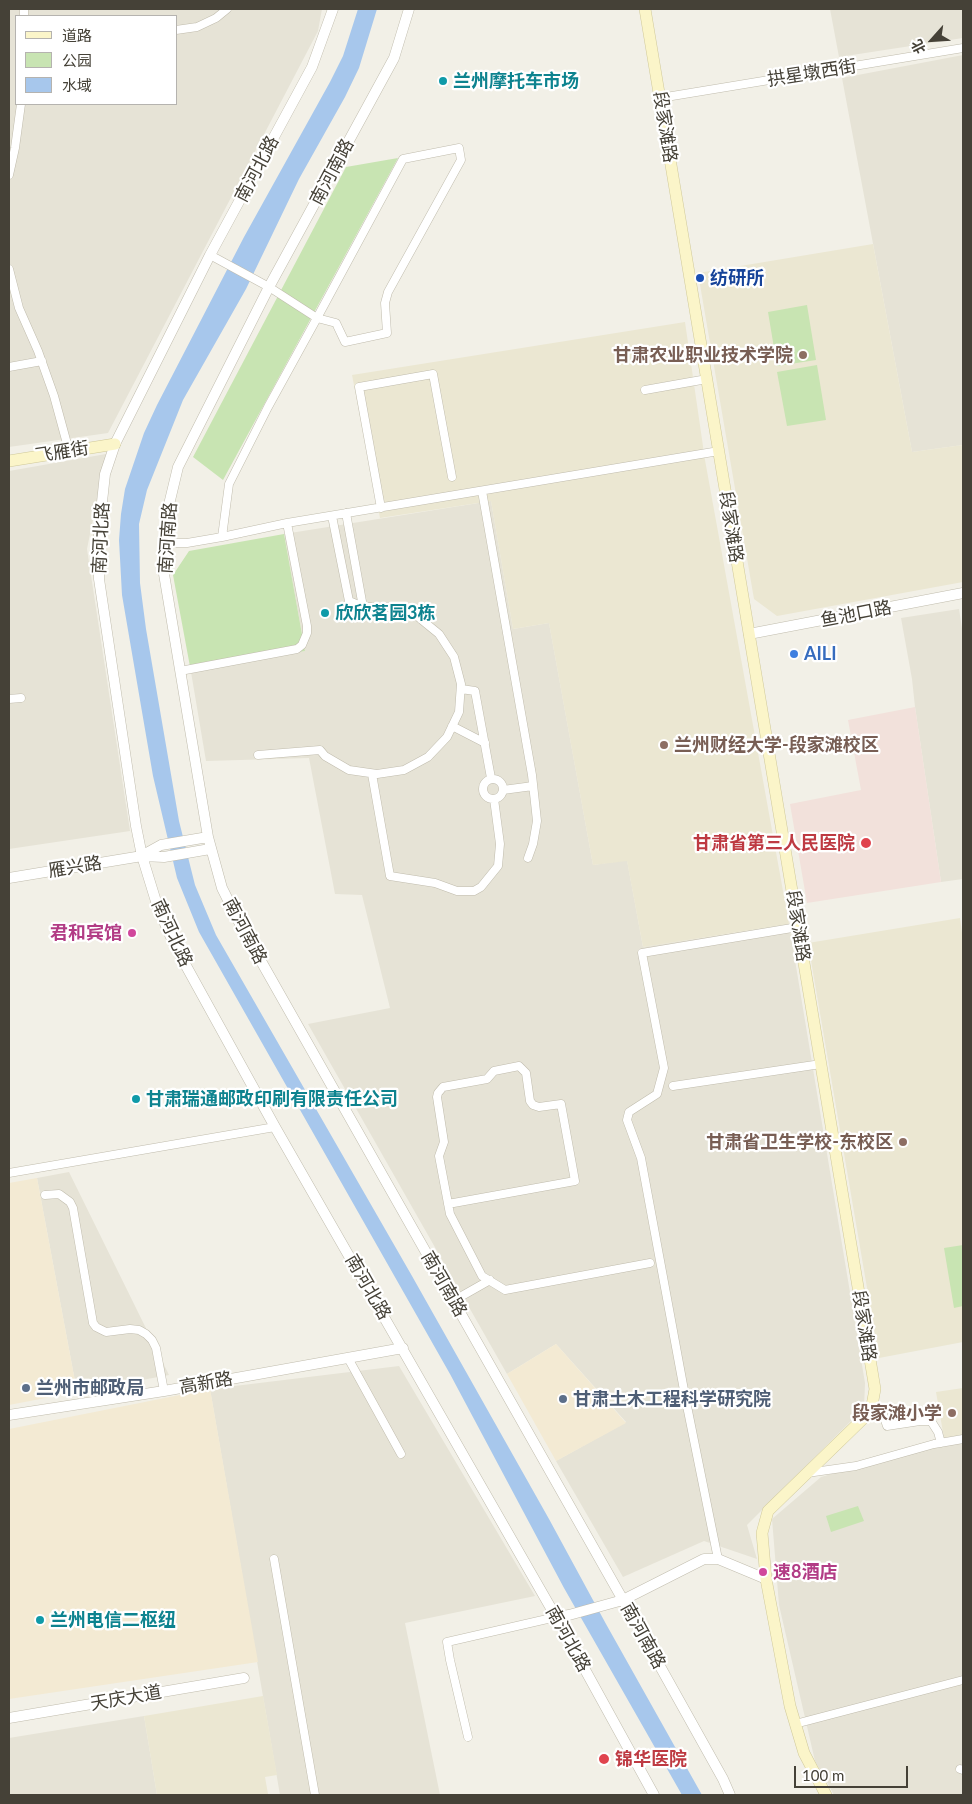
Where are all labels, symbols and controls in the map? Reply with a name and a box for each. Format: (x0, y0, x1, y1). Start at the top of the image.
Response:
legend (15, 15, 178, 105)
north arrow (907, 15, 957, 65)
text: 道路 (62, 26, 92, 44)
text: 北 (907, 37, 929, 57)
text: 公园 (62, 51, 92, 69)
street label: 拱星墩西街 (766, 55, 858, 91)
place label: 兰州摩托车市场 (453, 70, 579, 92)
marker: 兰州摩托车市场 (437, 75, 449, 87)
text: 水域 (62, 76, 92, 94)
street label: 段家滩路 (649, 90, 681, 164)
street label: 南河北路 (231, 132, 283, 206)
street label: 南河南路 (306, 135, 358, 209)
place label: 纺研所 (710, 267, 764, 289)
marker: 纺研所 (694, 272, 706, 284)
place label: 甘肃农业职业技术学院 (613, 344, 793, 366)
marker: 甘肃农业职业技术学院 (797, 349, 809, 361)
street label: 飞雁街 (34, 437, 90, 467)
street label: 段家滩路 (715, 490, 747, 564)
street label: 南河北路 (88, 501, 114, 575)
street label: 南河南路 (155, 501, 181, 575)
street label: 鱼池口路 (819, 597, 893, 631)
place label: 欣欣茗园3栋 (335, 602, 435, 624)
marker: 欣欣茗园3栋 (319, 607, 331, 619)
place label: AILI (804, 643, 837, 665)
marker: AILI (788, 648, 800, 660)
place label: 兰州财经大学-段家滩校区 (674, 734, 879, 756)
marker: 兰州财经大学-段家滩校区 (658, 739, 670, 751)
place label: 甘肃省第三人民医院 (693, 832, 855, 854)
marker: 甘肃省第三人民医院 (859, 836, 873, 850)
street label: 雁兴路 (47, 852, 103, 882)
street label: 段家滩路 (782, 889, 814, 963)
street label: 南河南路 (219, 894, 271, 968)
street label: 南河北路 (147, 896, 197, 970)
place label: 君和宾馆 (50, 922, 122, 944)
marker: 君和宾馆 (126, 927, 138, 939)
place label: 甘肃瑞通邮政印刷有限责任公司 (146, 1088, 398, 1110)
marker: 甘肃瑞通邮政印刷有限责任公司 (130, 1093, 142, 1105)
place label: 甘肃省卫生学校-东校区 (706, 1131, 893, 1153)
marker: 甘肃省卫生学校-东校区 (897, 1136, 909, 1148)
street label: 南河南路 (417, 1247, 471, 1321)
street label: 南河北路 (341, 1250, 395, 1324)
street label: 段家滩路 (848, 1289, 880, 1363)
street label: 高新路 (178, 1368, 234, 1398)
place label: 兰州市邮政局 (36, 1377, 144, 1399)
marker: 兰州市邮政局 (20, 1382, 32, 1394)
place label: 甘肃土木工程科学研究院 (573, 1388, 771, 1410)
marker: 甘肃土木工程科学研究院 (557, 1393, 569, 1405)
place label: 段家滩小学 (852, 1402, 942, 1424)
marker: 段家滩小学 (946, 1407, 958, 1419)
place label: 速8酒店 (773, 1561, 837, 1583)
marker: 速8酒店 (757, 1566, 769, 1578)
street label: 南河南路 (616, 1599, 670, 1673)
street label: 南河北路 (541, 1602, 595, 1676)
place label: 兰州电信二枢纽 (50, 1609, 176, 1631)
marker: 兰州电信二枢纽 (34, 1614, 46, 1626)
street label: 天庆大道 (89, 1681, 163, 1715)
place label: 锦华医院 (615, 1748, 687, 1770)
marker: 锦华医院 (597, 1752, 611, 1766)
scale bar (797, 1756, 911, 1788)
text: 100 m (802, 1766, 844, 1784)

